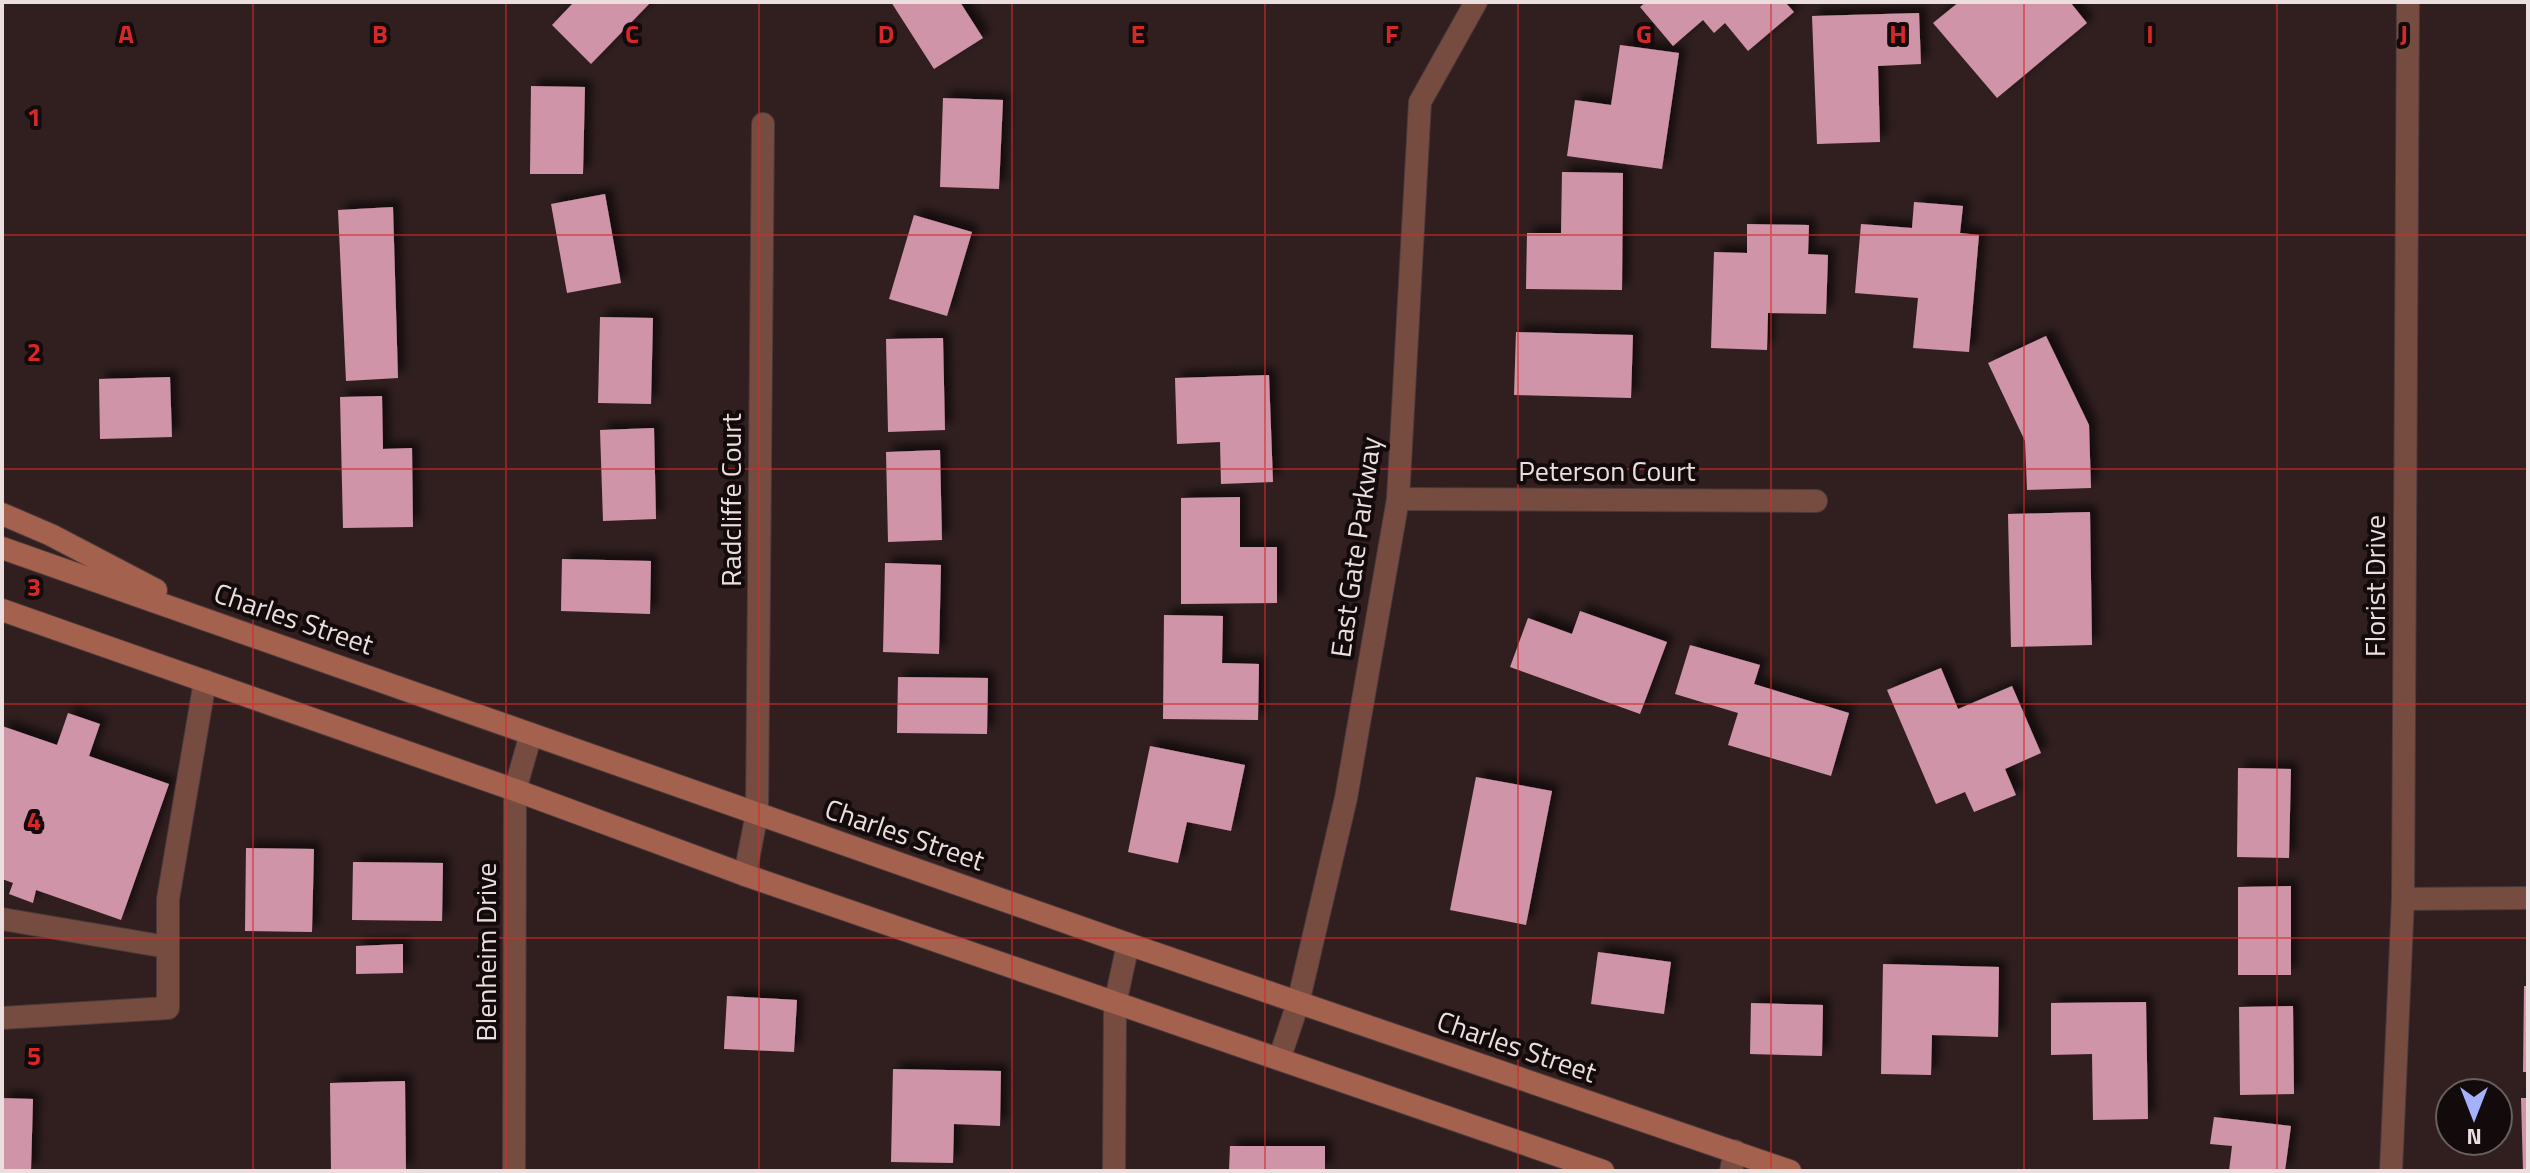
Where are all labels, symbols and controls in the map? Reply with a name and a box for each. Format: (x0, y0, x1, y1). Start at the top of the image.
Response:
text: A (118, 14, 134, 53)
text: B (372, 14, 388, 53)
text: C (625, 14, 639, 53)
text: D (878, 14, 894, 53)
text: E (1131, 14, 1145, 53)
text: F (1385, 14, 1399, 53)
text: G (1636, 14, 1652, 53)
text: H (1889, 14, 1907, 53)
text: I (2146, 14, 2154, 53)
text: J (2400, 14, 2408, 53)
text: 1 (27, 97, 41, 136)
text: 2 (27, 332, 41, 371)
street label: Radcliffe Court (709, 413, 752, 587)
street label: East Gate Parkway (1318, 434, 1392, 660)
street label: Peterson Court (1518, 449, 1696, 492)
street label: Florist Drive (2353, 515, 2396, 657)
text: 3 (27, 567, 41, 606)
street label: Charles Street (209, 571, 380, 665)
street label: Charles Street (820, 787, 991, 881)
text: 4 (27, 801, 41, 840)
street label: Blenheim Drive (464, 862, 507, 1042)
street label: Charles Street (1432, 999, 1603, 1093)
text: 5 (27, 1036, 41, 1075)
north arrow (2434, 1077, 2514, 1157)
text: N (2466, 1120, 2482, 1154)

